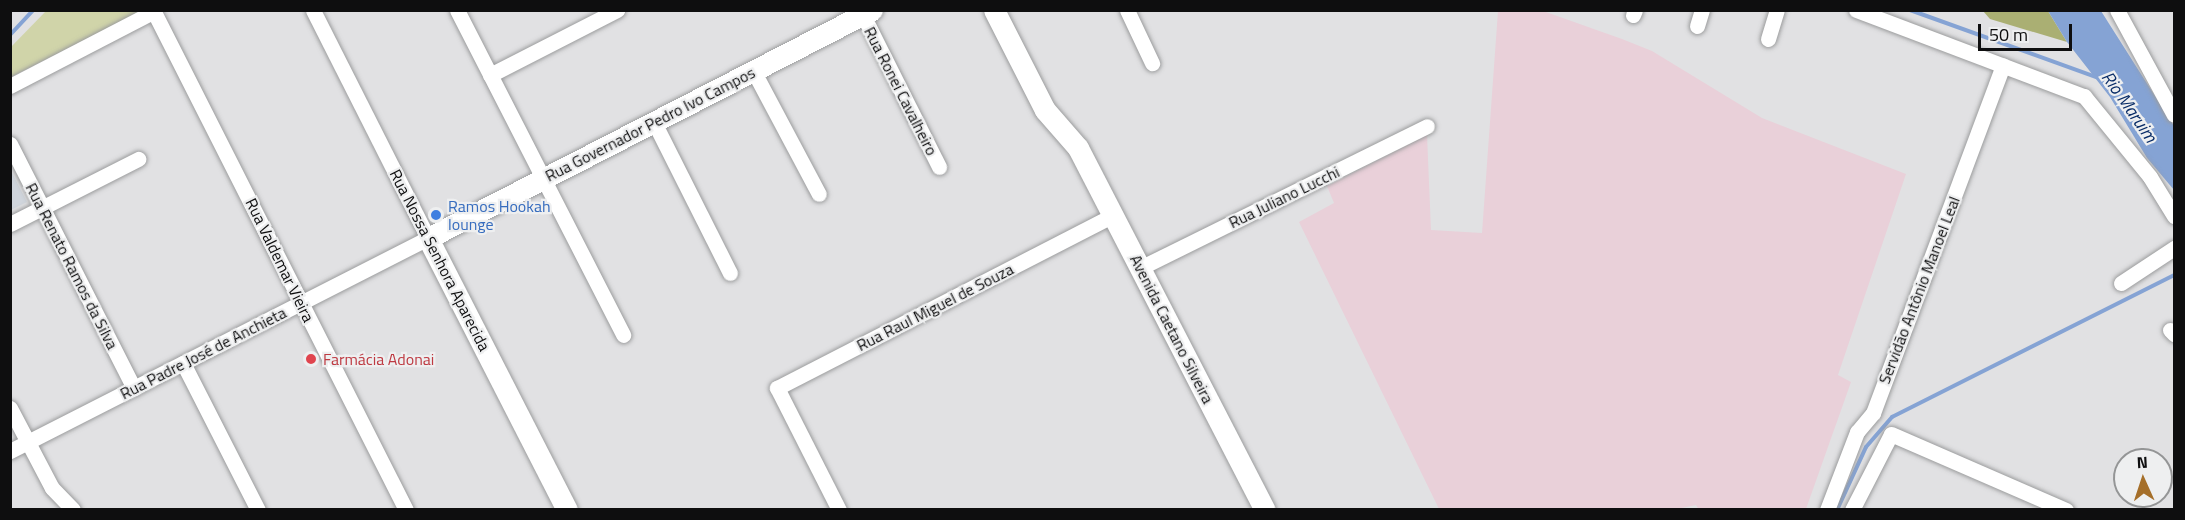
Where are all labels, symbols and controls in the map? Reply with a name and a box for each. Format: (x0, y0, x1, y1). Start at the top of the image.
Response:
scale bar (1981, 12, 2076, 50)
text: 50 m (1989, 21, 2028, 48)
street label: Rua Ronei Cavalheiro (860, 24, 942, 158)
street label: Rua Governador Pedro Ivo Campos (542, 63, 758, 185)
water label: Rio Maruim (2097, 67, 2161, 147)
street label: Rua Juliano Lucchi (1226, 162, 1342, 232)
street label: Rua Nossa Senhora Aparecida (386, 166, 494, 354)
street label: Rua Renato Ramos da Silva (22, 180, 122, 352)
street label: Servidão Antônio Manoel Leal (1874, 194, 1964, 386)
street label: Rua Valdemar Vieira (242, 195, 318, 325)
place label: Ramos Hookah lounge (448, 196, 550, 234)
marker: Ramos Hookah lounge (429, 208, 443, 222)
street label: Avenida Caetano Silveira (1126, 251, 1218, 407)
street label: Rua Raul Miguel de Souza (853, 259, 1017, 355)
street label: Rua Padre José de Anchieta (117, 303, 289, 403)
place label: Farmácia Adonai (323, 349, 434, 369)
marker: Farmácia Adonai (304, 352, 318, 366)
north arrow (2113, 448, 2173, 508)
text: N (2136, 450, 2148, 474)

